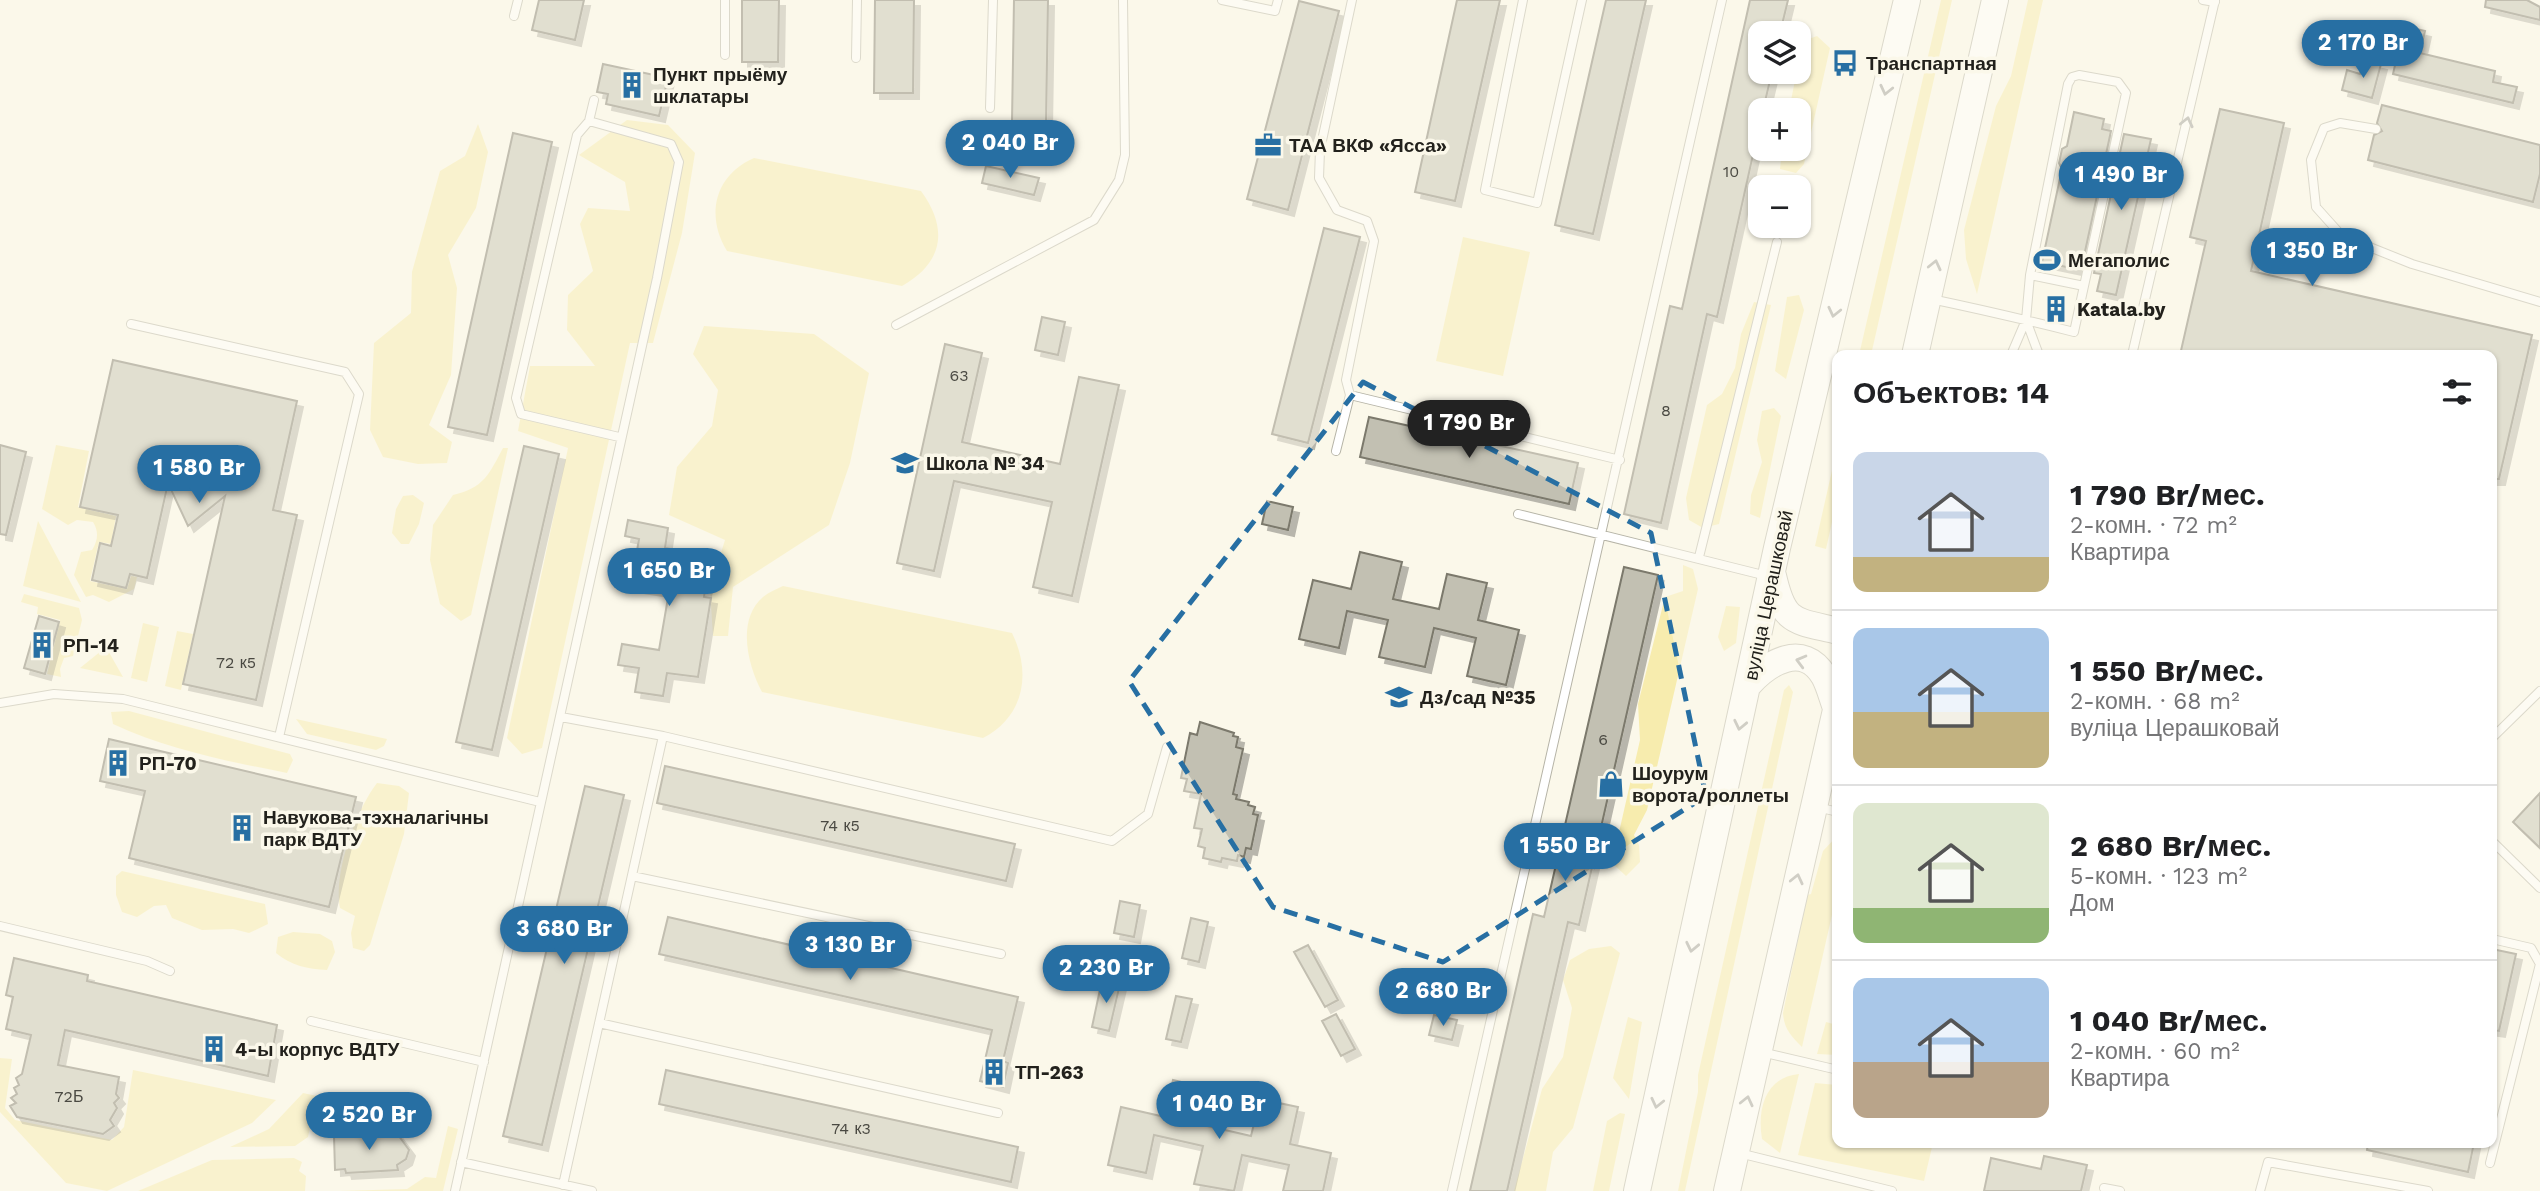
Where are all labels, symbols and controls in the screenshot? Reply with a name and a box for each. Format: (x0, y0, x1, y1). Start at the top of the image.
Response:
pin: 2 170 Br (2291, 20, 2435, 80)
map controls (1748, 21, 1811, 238)
button: layers (1748, 21, 1811, 84)
text: 2 170 Br (2318, 29, 2408, 56)
bus stop icon: Транспартная (1830, 48, 1860, 78)
place label: Транспартная (1866, 52, 1997, 75)
place label: Пункт прыёму шклатары (653, 63, 788, 108)
building icon: Пункт прыёму шклатары (617, 70, 647, 100)
one-way arrow (1880, 84, 1894, 96)
button: + (1748, 98, 1811, 161)
one-way arrow (2179, 116, 2193, 128)
pin: 2 040 Br (938, 120, 1082, 180)
text: 2 040 Br (962, 129, 1058, 156)
office icon: ТАА ВКФ «Ясса» (1253, 130, 1283, 160)
place label: ТАА ВКФ «Ясса» (1289, 134, 1447, 157)
pin: 1 490 Br (2049, 152, 2193, 212)
text: 1 490 Br (2075, 161, 2167, 188)
house number: 10 (1723, 162, 1739, 181)
button: − (1748, 175, 1811, 238)
pin: 1 350 Br (2240, 229, 2384, 288)
text: 1 350 Br (2267, 237, 2357, 264)
sports icon: Мегаполис (2032, 245, 2062, 275)
place label: Мегаполис (2068, 249, 2170, 272)
one-way arrow (1927, 259, 1942, 271)
building icon: Katala.by (2041, 294, 2071, 324)
place label: Katala.by (2077, 298, 2166, 321)
one-way arrow (1828, 306, 1842, 318)
house number: 63 (949, 366, 969, 385)
icon: filters (2438, 373, 2476, 411)
text: Объектов: 14 (1853, 375, 2049, 410)
pin: 1 790 Br (1397, 400, 1541, 460)
house number: 8 (1661, 401, 1671, 420)
text: 1 790 Br (1423, 409, 1515, 436)
pin: 1 580 Br (127, 446, 271, 505)
school or university icon: Школа № 34 (890, 448, 920, 478)
place label: Школа № 34 (926, 452, 1045, 475)
text: 1 580 Br (153, 454, 245, 481)
text: 1 790 Br/мес. (2070, 477, 2265, 512)
icon: home (1909, 480, 1993, 564)
street label: вуліца Церашковай (1739, 508, 1798, 682)
text: 2-комн. · 72 m² (2070, 512, 2237, 539)
text: Квартира (2070, 539, 2169, 566)
pin: 1 650 Br (597, 548, 741, 608)
text: 1 650 Br (623, 557, 715, 584)
building icon: РП-14 (27, 630, 57, 660)
place label: РП-14 (63, 634, 119, 657)
house number: 72 к5 (216, 653, 256, 672)
text: 1 550 Br/мес. (2070, 653, 2264, 688)
one-way arrow (1795, 655, 1807, 669)
icon: home (1909, 656, 1993, 740)
school or university icon: Дз/сад №35 (1384, 682, 1414, 712)
place label: Дз/сад №35 (1420, 686, 1536, 709)
text: 2-комн. · 68 m² (2070, 688, 2240, 715)
text: вуліца Церашковай (2070, 715, 2280, 742)
one-way arrow (1733, 719, 1748, 731)
house number: 6 (1598, 730, 1608, 749)
building icon: РП-70 (103, 748, 133, 778)
place label: РП-70 (139, 752, 197, 775)
place label: Шоурум ворота/роллеты (1632, 762, 1789, 807)
shop icon: Шоурум ворота/роллеты (1596, 769, 1626, 799)
place label: Навукова-тэхналагічны парк ВДТУ (263, 806, 489, 851)
building icon: Навукова-тэхналагічны парк ВДТУ (227, 813, 257, 843)
house number: 74 к5 (820, 816, 860, 835)
pin: 1 550 Br (1493, 824, 1637, 883)
text: 2 680 Br/мес. (2070, 828, 2271, 863)
icon: home (1909, 831, 1993, 915)
text: 1 550 Br (1520, 832, 1610, 859)
text: 5-комн. · 123 m² (2070, 863, 2247, 890)
one-way arrow (1789, 873, 1804, 885)
text: Дом (2070, 890, 2114, 917)
pin: 3 680 Br (492, 906, 636, 966)
text: 3 680 Br (516, 915, 612, 942)
pin: 3 130 Br (778, 922, 922, 982)
text: 3 130 Br (805, 931, 895, 958)
one-way arrow (1685, 941, 1700, 953)
pin: 2 230 Br (1034, 946, 1178, 1005)
text: 2 230 Br (1059, 954, 1153, 981)
pin: 2 680 Br (1371, 968, 1515, 1028)
text: 2 680 Br (1395, 977, 1491, 1004)
text: 1 040 Br/мес. (2070, 1003, 2268, 1038)
icon: home (1909, 1006, 1993, 1090)
building icon: 4-ы корпус ВДТУ (199, 1034, 229, 1064)
place label: 4-ы корпус ВДТУ (235, 1038, 400, 1061)
text: 2-комн. · 60 m² (2070, 1038, 2240, 1065)
building icon: ТП-263 (979, 1057, 1009, 1087)
place label: ТП-263 (1015, 1061, 1084, 1084)
text: Квартира (2070, 1065, 2169, 1092)
pin: 1 040 Br (1147, 1082, 1291, 1141)
house number: 72Б (55, 1087, 83, 1106)
text: 1 040 Br (1172, 1090, 1266, 1117)
pin: 2 520 Br (297, 1092, 441, 1152)
one-way arrow (1739, 1095, 1754, 1107)
one-way arrow (1651, 1097, 1666, 1109)
text: 2 520 Br (322, 1101, 416, 1128)
house number: 74 к3 (831, 1119, 871, 1138)

